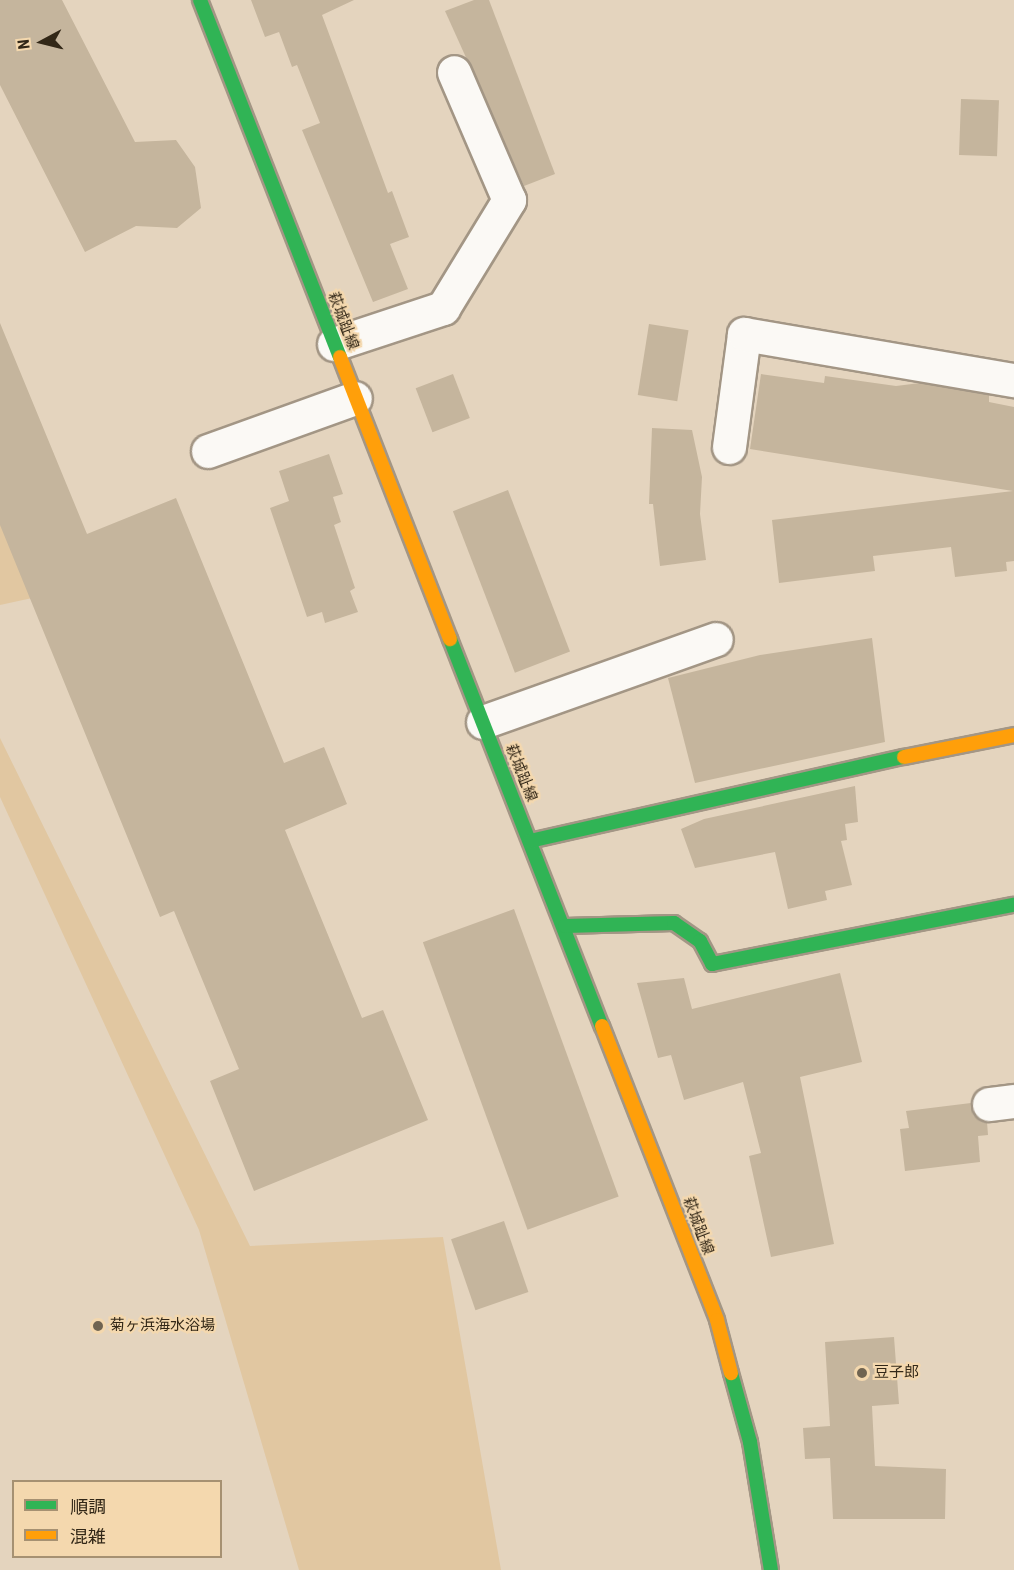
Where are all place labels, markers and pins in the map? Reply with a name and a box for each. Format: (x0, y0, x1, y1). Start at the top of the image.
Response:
place label: 菊ヶ浜海水浴場 (110, 1317, 215, 1335)
marker: 菊ヶ浜海水浴場 (91, 1319, 105, 1333)
place label: 豆子郎 (874, 1364, 919, 1382)
marker: 豆子郎 (855, 1366, 869, 1380)

